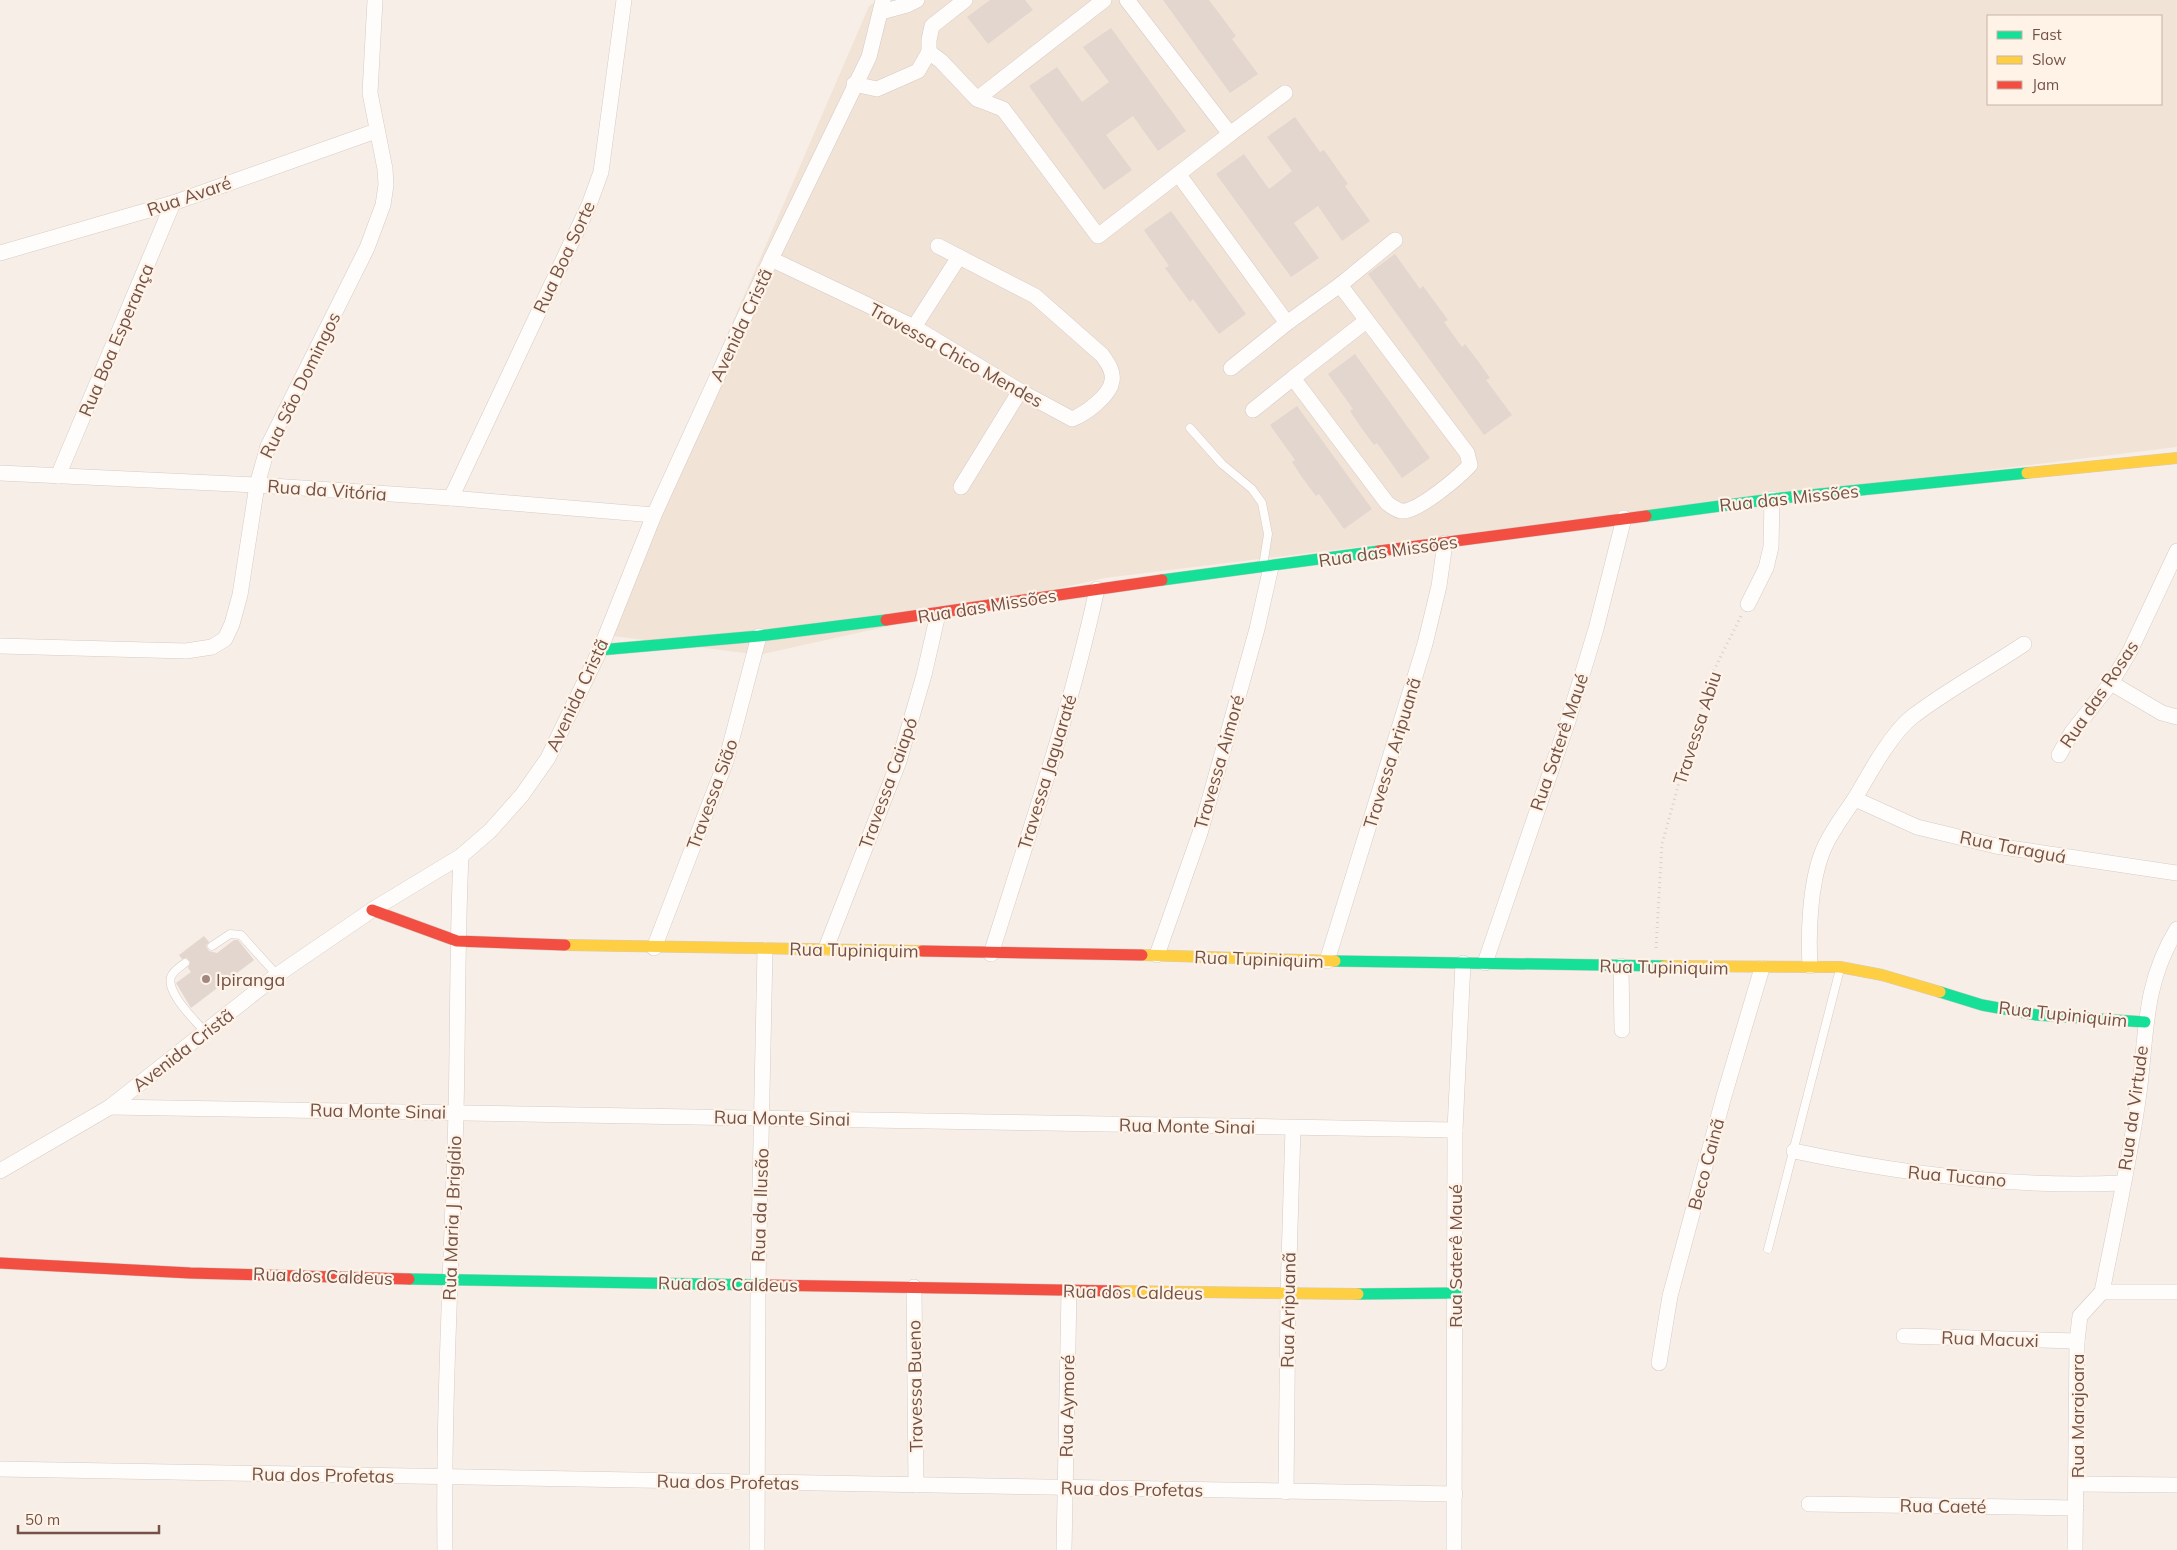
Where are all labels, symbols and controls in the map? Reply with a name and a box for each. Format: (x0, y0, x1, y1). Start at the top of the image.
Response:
legend (1987, 15, 2162, 105)
text: Fast (2032, 25, 2062, 44)
text: Slow (2032, 50, 2066, 69)
text: Jam (2032, 75, 2059, 94)
street label: Rua Avaré (144, 171, 234, 221)
street label: Rua Boa Sorte (528, 197, 600, 317)
street label: Rua Boa Esperança (73, 260, 159, 420)
street label: Avenida Cristã (705, 265, 777, 385)
street label: Travessa Chico Mendes (865, 298, 1047, 412)
street label: Rua São Domingos (255, 308, 345, 462)
street label: Rua da Vitória (267, 474, 387, 506)
street label: Rua das Missões (1718, 479, 1860, 517)
street label: Rua das Missões (1317, 530, 1459, 572)
street label: Rua das Missões (916, 584, 1058, 628)
street label: Avenida Cristã (541, 635, 613, 755)
street label: Rua das Rosas (2055, 636, 2143, 752)
street label: Travessa Abiu (1668, 668, 1726, 788)
street label: Rua Saterê Maué (1525, 670, 1593, 814)
street label: Travessa Aripuanã (1358, 675, 1426, 831)
street label: Travessa Jaguaraté (1012, 692, 1082, 852)
street label: Travessa Aimoré (1189, 692, 1249, 832)
street label: Travessa Caiapó (854, 714, 922, 852)
street label: Travessa Sião (681, 736, 743, 852)
street label: Rua Taraguá (1958, 825, 2068, 869)
street label: Rua Tupiniquim (789, 937, 919, 963)
street label: Rua Tupiniquim (1194, 945, 1324, 973)
street label: Rua Tupiniquim (1599, 954, 1729, 980)
place label: Ipiranga (216, 968, 285, 991)
marker: Ipiranga (200, 973, 212, 985)
street label: Rua Tupiniquim (1997, 996, 2129, 1032)
street label: Avenida Cristã (128, 1003, 238, 1097)
street label: Rua da Virtude (2113, 1044, 2153, 1172)
street label: Rua Monte Sinai (310, 1098, 446, 1124)
street label: Rua Monte Sinai (714, 1105, 850, 1131)
street label: Rua Monte Sinai (1119, 1113, 1255, 1139)
street label: Beco Cainã (1683, 1116, 1729, 1212)
street label: Rua Maria J Brigídio (438, 1135, 466, 1301)
street label: Rua da Ilusão (747, 1148, 773, 1262)
street label: Rua Tucano (1907, 1160, 2007, 1192)
street label: Rua Saterê Maué (1444, 1184, 1467, 1328)
street label: Rua Aripuanã (1275, 1252, 1301, 1368)
street label: Rua dos Caldeus (253, 1262, 393, 1290)
street label: Rua dos Caldeus (658, 1271, 798, 1297)
street label: Rua dos Caldeus (1063, 1279, 1203, 1305)
street label: Travessa Bueno (902, 1320, 928, 1452)
street label: Rua Macuxi (1941, 1326, 2039, 1352)
street label: Rua Aymoré (1055, 1354, 1079, 1458)
street label: Rua Marajoara (2066, 1354, 2089, 1478)
street label: Rua dos Profetas (251, 1462, 395, 1488)
street label: Rua dos Profetas (656, 1469, 800, 1495)
street label: Rua dos Profetas (1060, 1476, 1204, 1502)
street label: Rua Caeté (1899, 1494, 1987, 1518)
scale bar (18, 1502, 159, 1534)
text: 50 m (25, 1510, 60, 1529)

